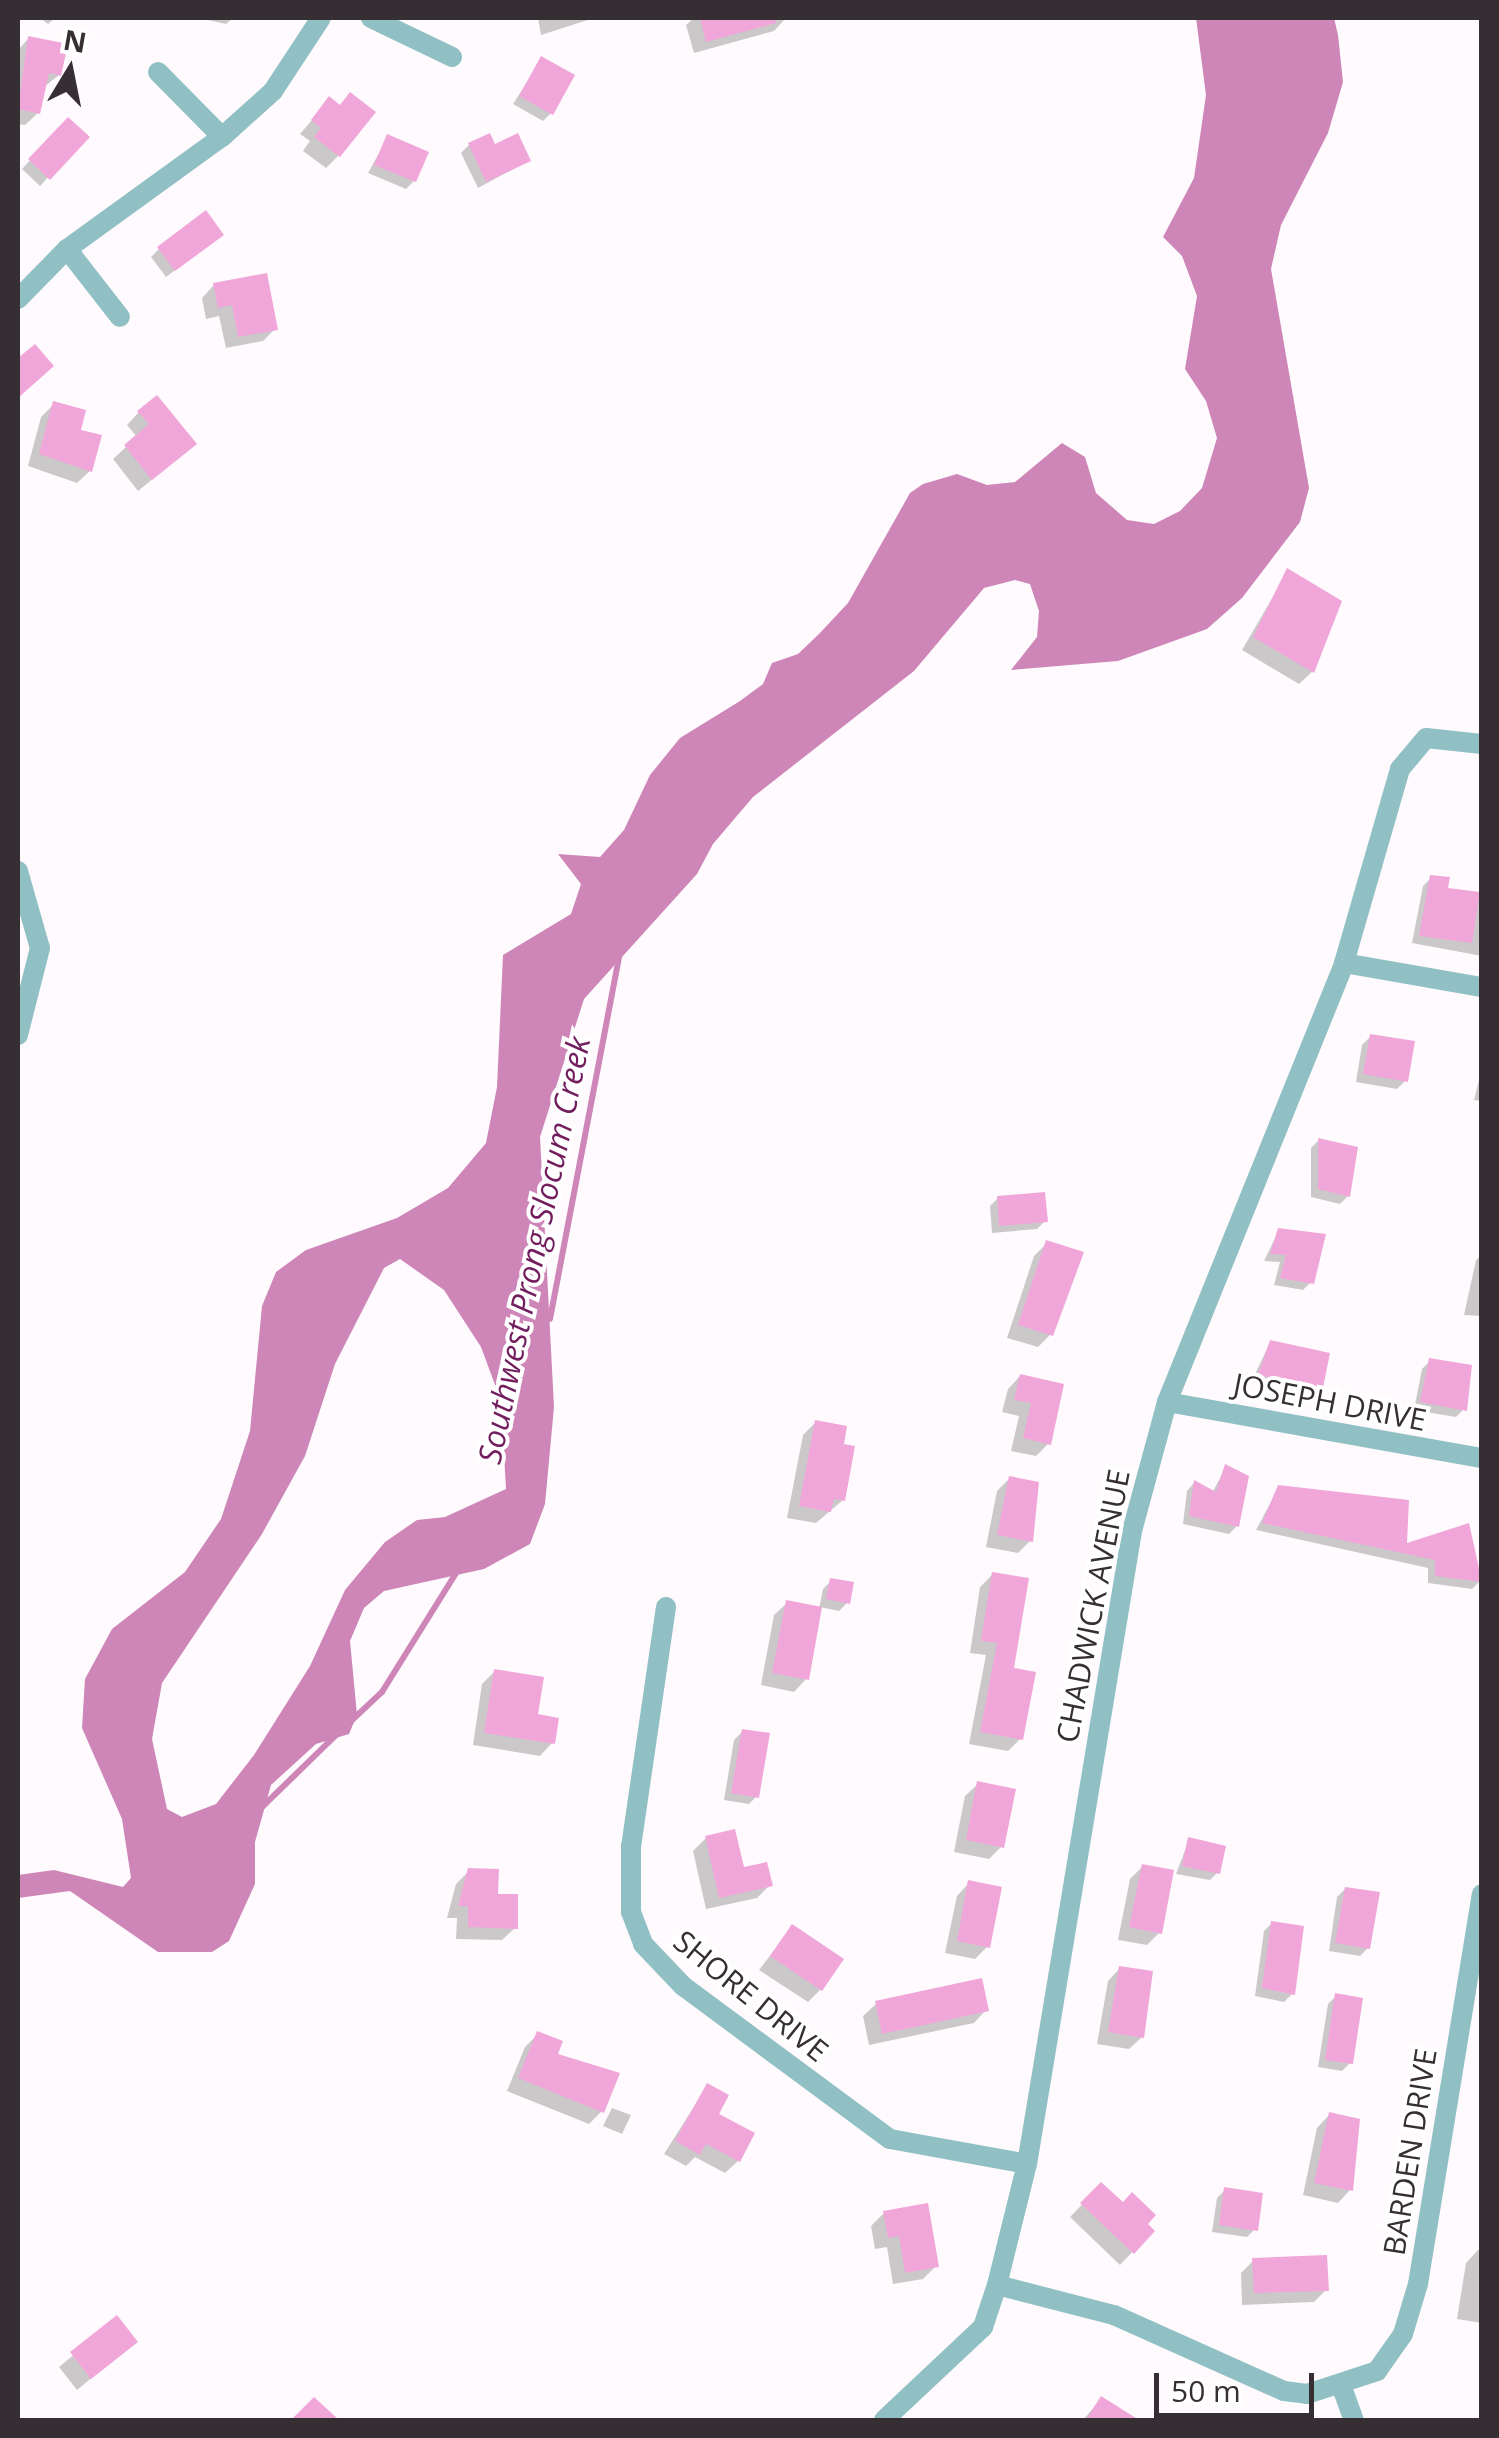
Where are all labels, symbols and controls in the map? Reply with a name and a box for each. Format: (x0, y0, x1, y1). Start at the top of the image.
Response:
north arrow (20, 20, 120, 120)
text: N (61, 20, 90, 61)
water label: Southwest Prong Slocum Creek (470, 1033, 598, 1467)
street label: JOSEPH DRIVE (1231, 1366, 1429, 1438)
street label: CHADWICK AVENUE (1049, 1466, 1137, 1746)
street label: SHORE DRIVE (667, 1923, 835, 2069)
street label: BARDEN DRIVE (1376, 2046, 1444, 2258)
scale bar (1159, 2353, 1319, 2415)
text: 50 m (1171, 2370, 1241, 2411)

